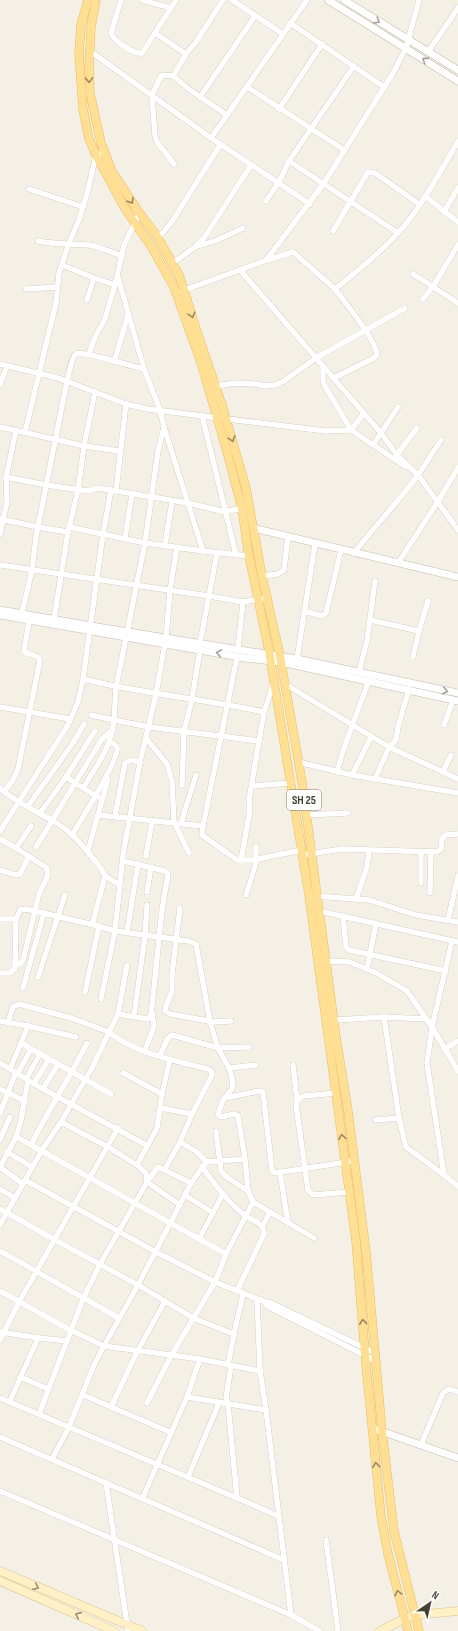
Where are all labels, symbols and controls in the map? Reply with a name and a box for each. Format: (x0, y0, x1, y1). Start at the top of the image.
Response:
one-way arrow (373, 16, 380, 23)
one-way arrow (422, 58, 429, 65)
one-way arrow (85, 77, 94, 83)
one-way arrow (127, 197, 134, 204)
one-way arrow (187, 311, 196, 318)
one-way arrow (227, 435, 236, 442)
one-way arrow (216, 650, 222, 658)
one-way arrow (442, 686, 449, 694)
road number: SH 25 (287, 790, 321, 810)
one-way arrow (338, 1134, 347, 1140)
one-way arrow (358, 1319, 367, 1325)
one-way arrow (372, 1462, 381, 1468)
one-way arrow (31, 1582, 39, 1590)
north arrow (410, 1583, 450, 1623)
text: N (429, 1588, 441, 1602)
one-way arrow (394, 1590, 403, 1597)
one-way arrow (74, 1612, 81, 1620)

